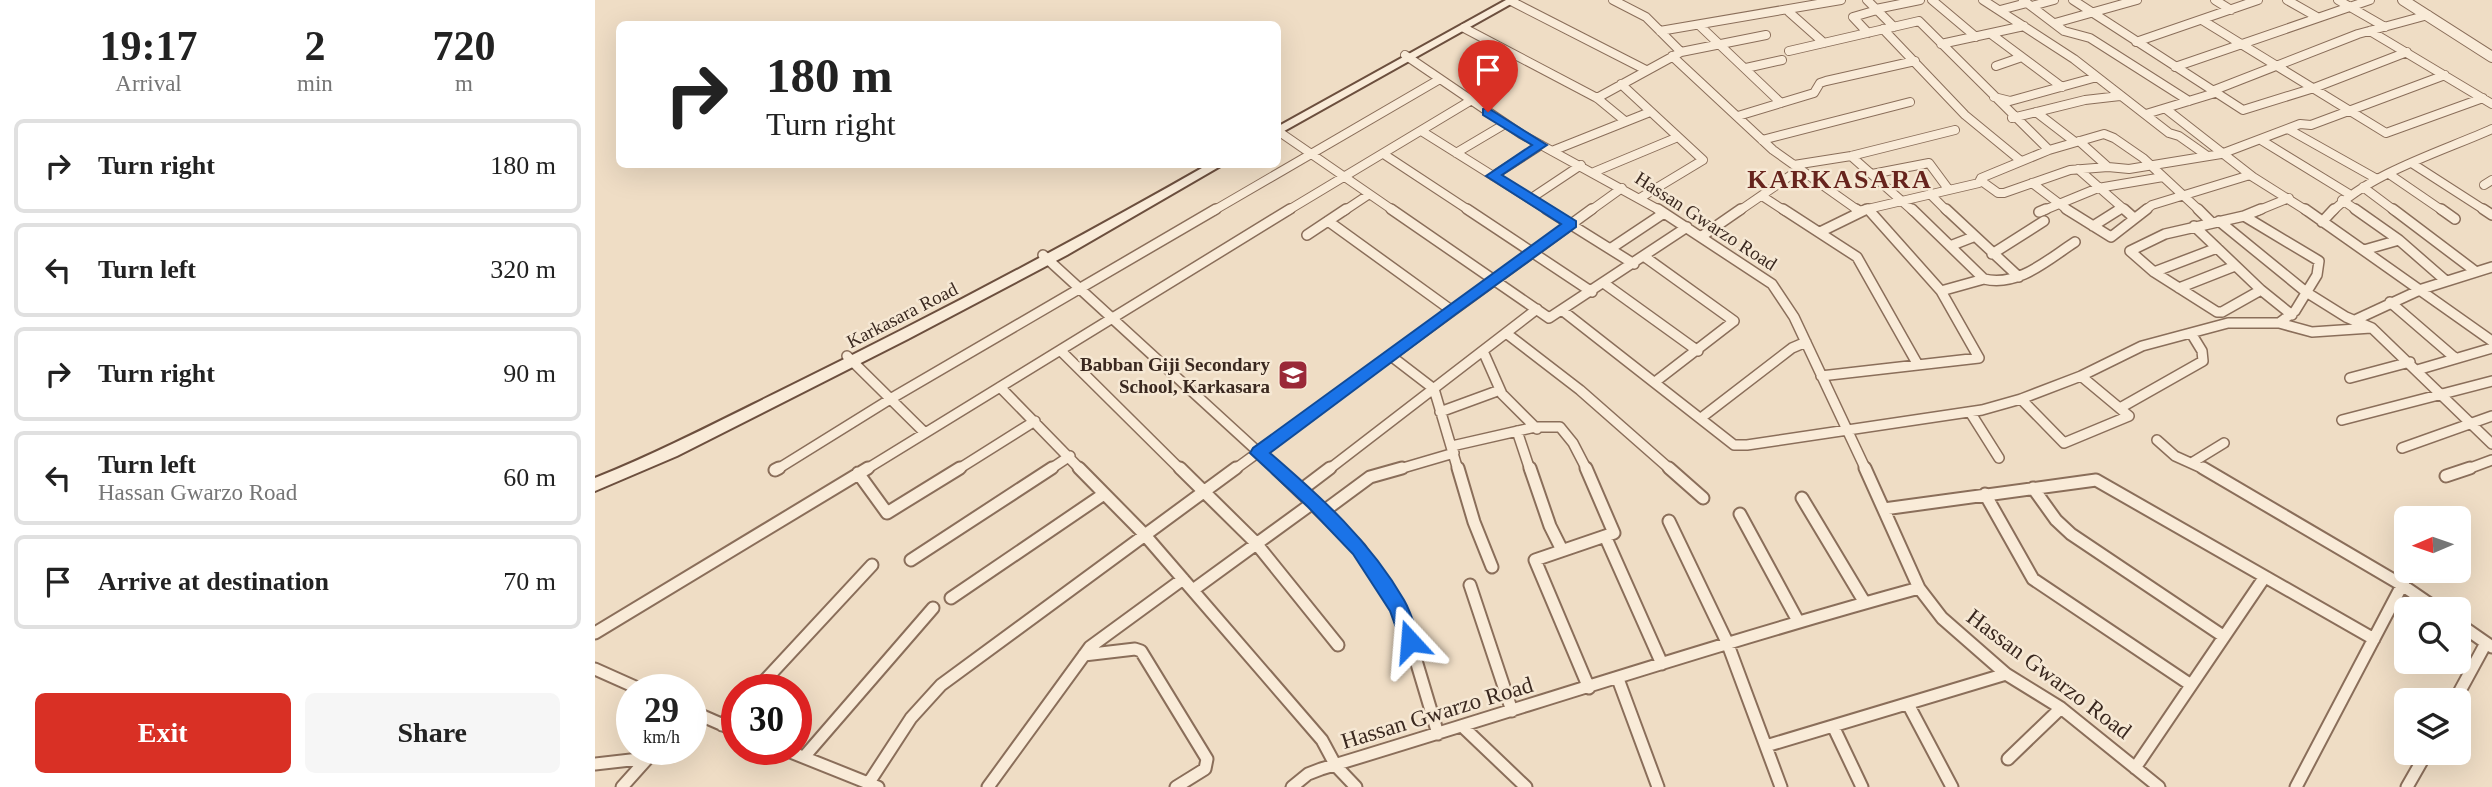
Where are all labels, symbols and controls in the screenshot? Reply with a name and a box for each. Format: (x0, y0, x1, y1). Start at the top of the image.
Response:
text: 19:17 (100, 23, 198, 69)
text: 2 (304, 23, 325, 69)
text: 720 (432, 23, 495, 69)
pin (1458, 40, 1518, 112)
text: 180 m (766, 48, 893, 103)
icon: right (651, 49, 742, 140)
icon: arrive (1469, 51, 1507, 89)
text: Arrival (115, 71, 182, 96)
text: min (297, 71, 333, 96)
text: m (455, 71, 473, 96)
text: Turn right (766, 106, 896, 142)
icon: right (39, 147, 77, 185)
text: Turn right (98, 151, 215, 180)
text: 180 m (490, 151, 556, 180)
district label: KARKASARA (1747, 165, 1933, 194)
street label: Hassan Gwarzo Road (1631, 167, 1781, 275)
icon: left (39, 251, 77, 289)
text: Turn left (98, 255, 196, 284)
text: 320 m (490, 255, 556, 284)
street label: Karkasara Road (843, 278, 961, 352)
place label: Babban Giji Secondary School, Karkasara (1080, 354, 1270, 397)
icon: right (39, 355, 77, 393)
school or university icon: Babban Giji Secondary School, Karkasara (1276, 358, 1310, 392)
text: Turn right (98, 359, 215, 388)
text: 90 m (503, 359, 556, 388)
text: Turn left (98, 450, 196, 479)
icon: left (39, 459, 77, 497)
text: 60 m (503, 463, 556, 492)
text: Hassan Gwarzo Road (98, 480, 297, 505)
north arrow (2394, 506, 2471, 583)
map controls (2394, 506, 2471, 765)
icon: arrive (39, 563, 77, 601)
text: Arrive at destination (98, 567, 329, 596)
text: 70 m (503, 567, 556, 596)
button: search (2394, 597, 2471, 674)
position arrow (1373, 604, 1447, 678)
street label: Hassan Gwarzo Road (1962, 604, 2136, 744)
street label: Hassan Gwarzo Road (1338, 672, 1536, 754)
speed limit sign: 30 (721, 674, 812, 765)
button: layers (2394, 688, 2471, 765)
text: 29 (644, 691, 679, 730)
button: Exit (35, 693, 291, 773)
button: Share (305, 693, 560, 773)
text: km/h (643, 727, 680, 747)

